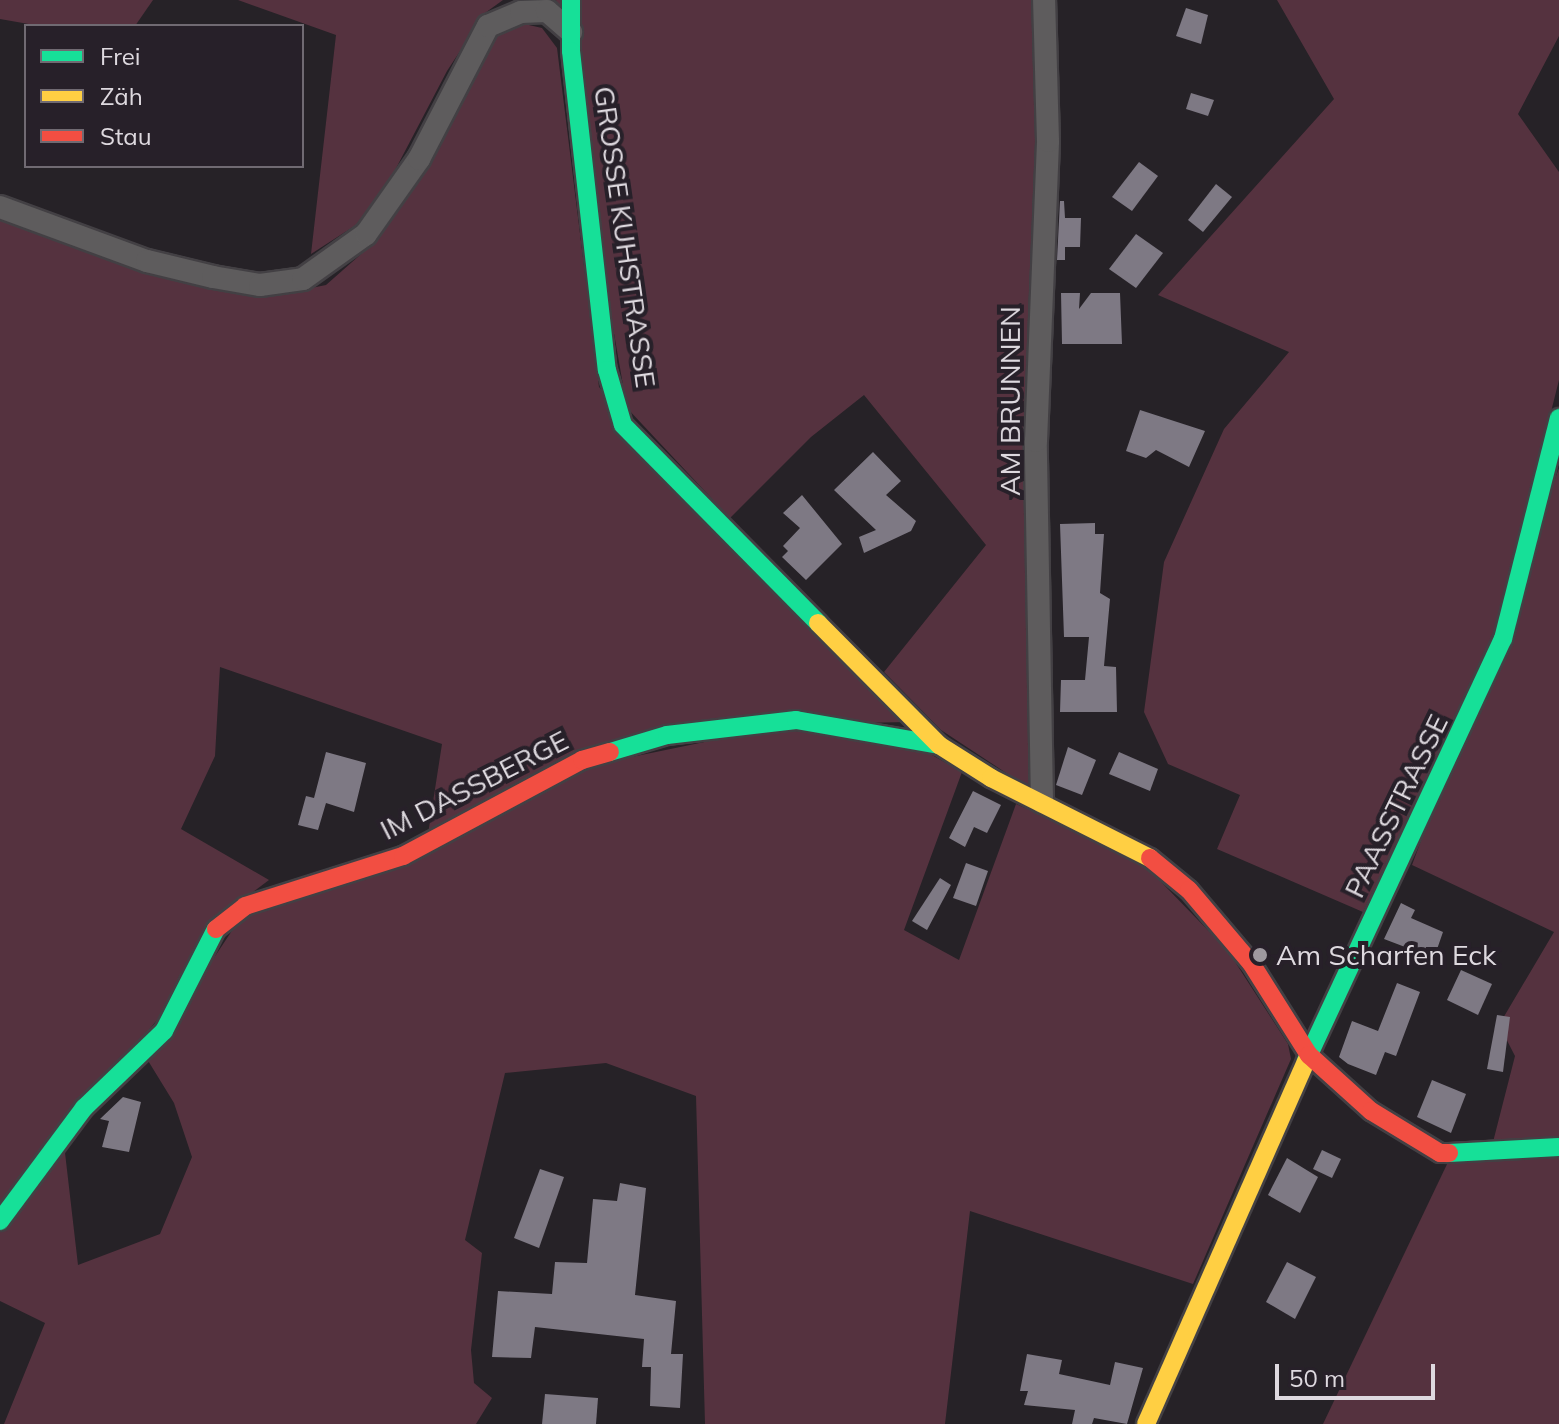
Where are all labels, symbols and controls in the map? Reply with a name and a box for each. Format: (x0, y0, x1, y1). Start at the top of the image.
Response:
legend (24, 24, 304, 168)
text: Frei (100, 41, 141, 71)
text: Zäh (100, 81, 143, 111)
street label: GROSSE KUHSTRASSE (587, 84, 663, 390)
text: Stau (100, 121, 152, 151)
street label: AM BRUNNEN (993, 306, 1027, 496)
street label: PAASSTRASSE (1337, 709, 1455, 903)
street label: IM DASSBERGE (375, 723, 573, 847)
place label: Am Scharfen Eck (1276, 938, 1497, 972)
marker: Am Scharfen Eck (1251, 946, 1269, 964)
scale bar (1279, 1348, 1439, 1398)
text: 50 m (1289, 1363, 1345, 1393)

